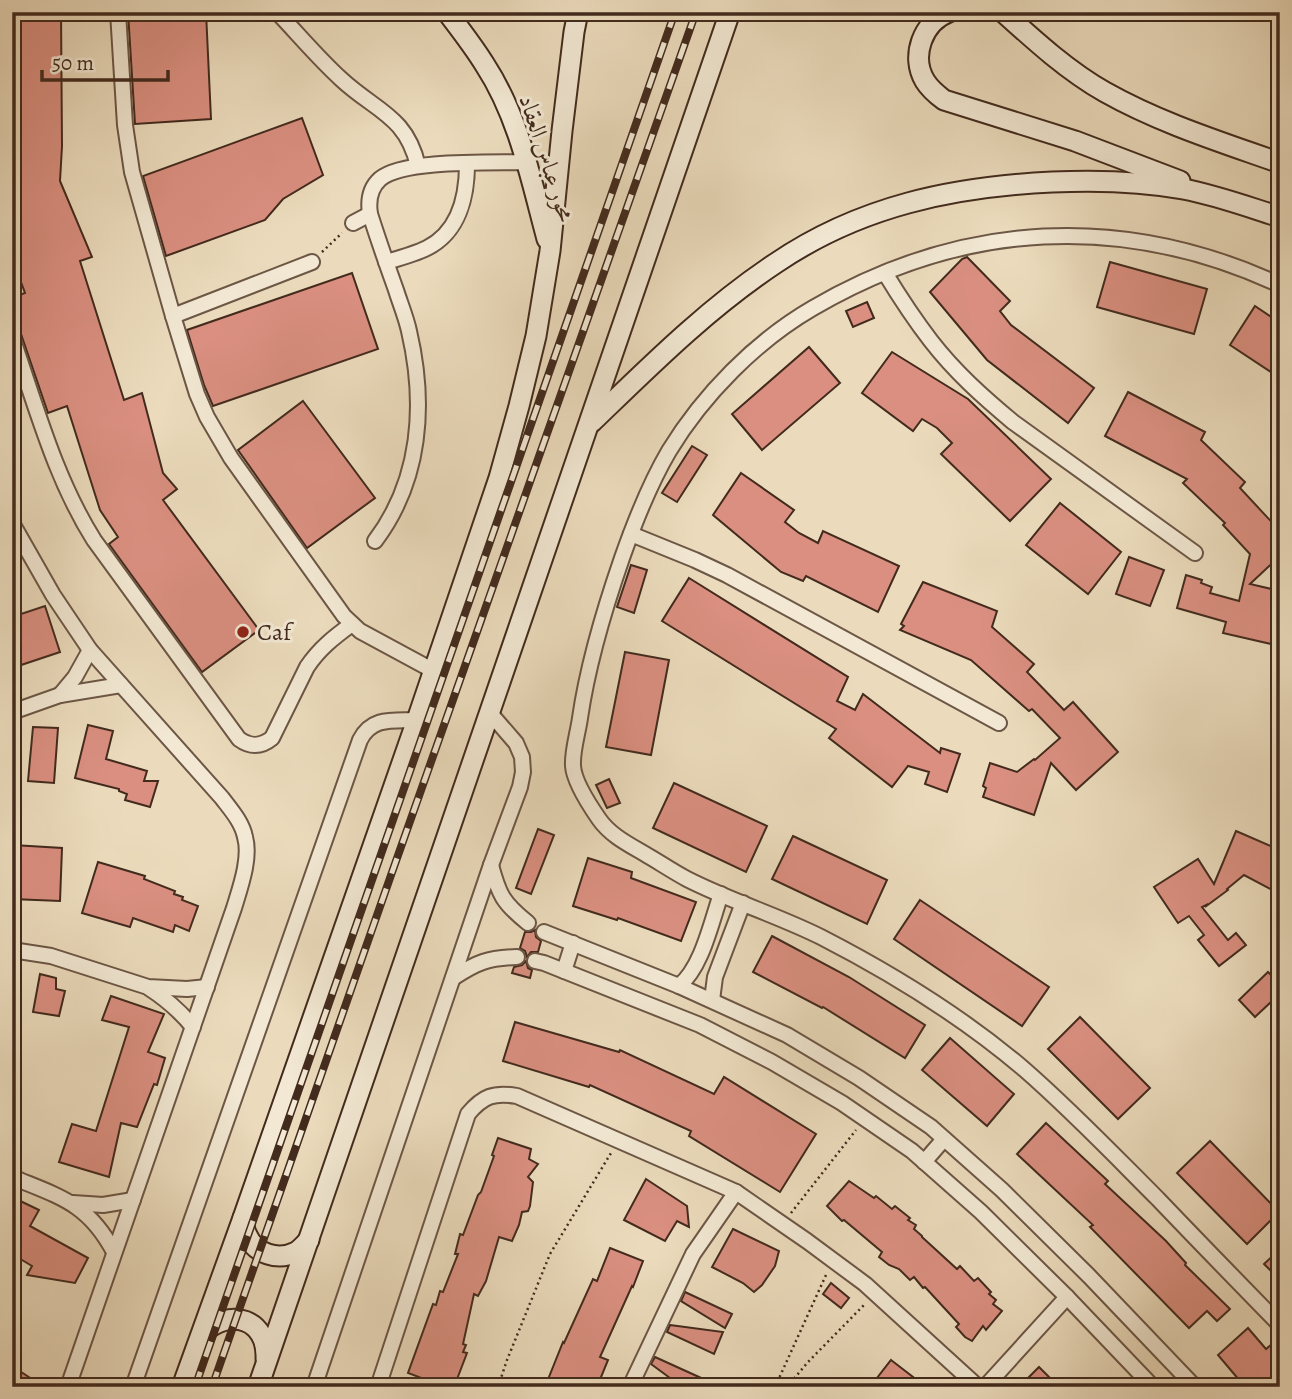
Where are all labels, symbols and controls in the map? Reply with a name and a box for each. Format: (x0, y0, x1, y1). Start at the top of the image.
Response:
scale bar (42, 38, 168, 82)
text: 50 m (52, 49, 94, 77)
street label: محور عباس العقاد (511, 90, 583, 226)
place label: Caf (257, 616, 294, 648)
marker: Caf (235, 624, 251, 640)

